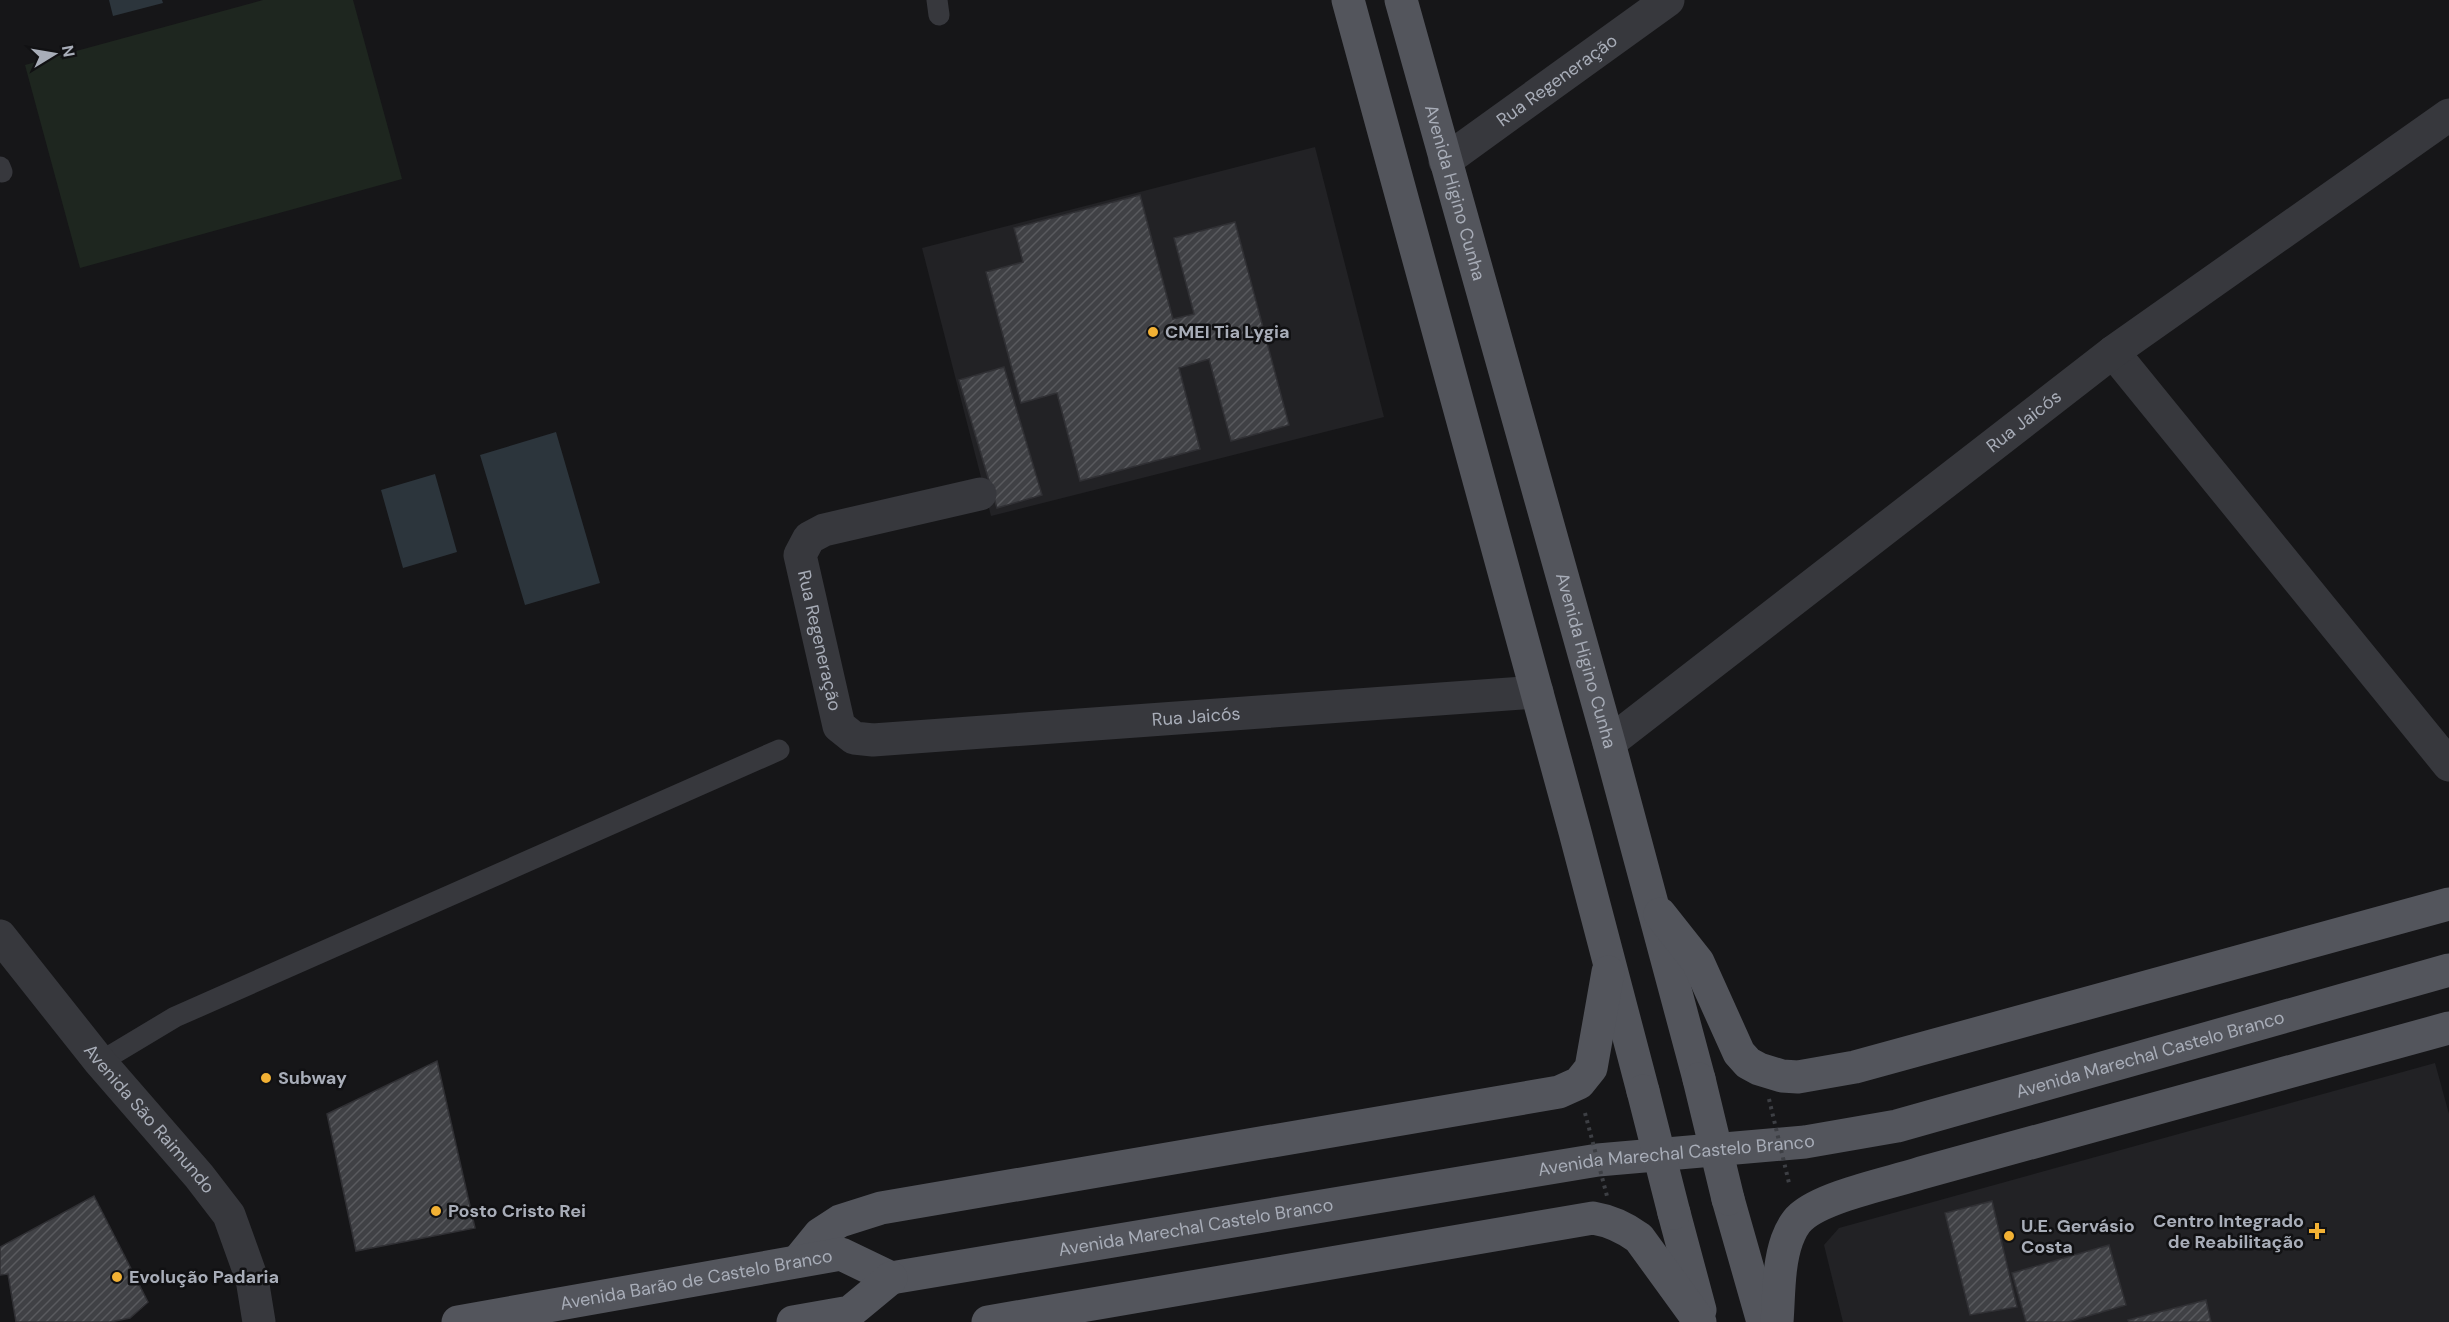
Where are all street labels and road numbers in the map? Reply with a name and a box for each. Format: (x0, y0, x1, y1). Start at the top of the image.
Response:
street label: Rua Regeneração (1492, 28, 1622, 132)
street label: Avenida Higino Cunha (1419, 102, 1491, 283)
street label: Rua Jaicós (1981, 384, 2066, 458)
street label: Rua Regeneração (792, 568, 847, 713)
street label: Avenida Higino Cunha (1550, 570, 1622, 751)
street label: Rua Jaicós (1151, 701, 1241, 732)
street label: Avenida Marechal Castelo Branco (2013, 1005, 2287, 1104)
street label: Avenida São Raimundo (78, 1039, 220, 1198)
street label: Avenida Marechal Castelo Branco (1536, 1129, 1816, 1182)
street label: Avenida Marechal Castelo Branco (1057, 1192, 1335, 1262)
street label: Avenida Barão de Castelo Branco (558, 1244, 834, 1316)

